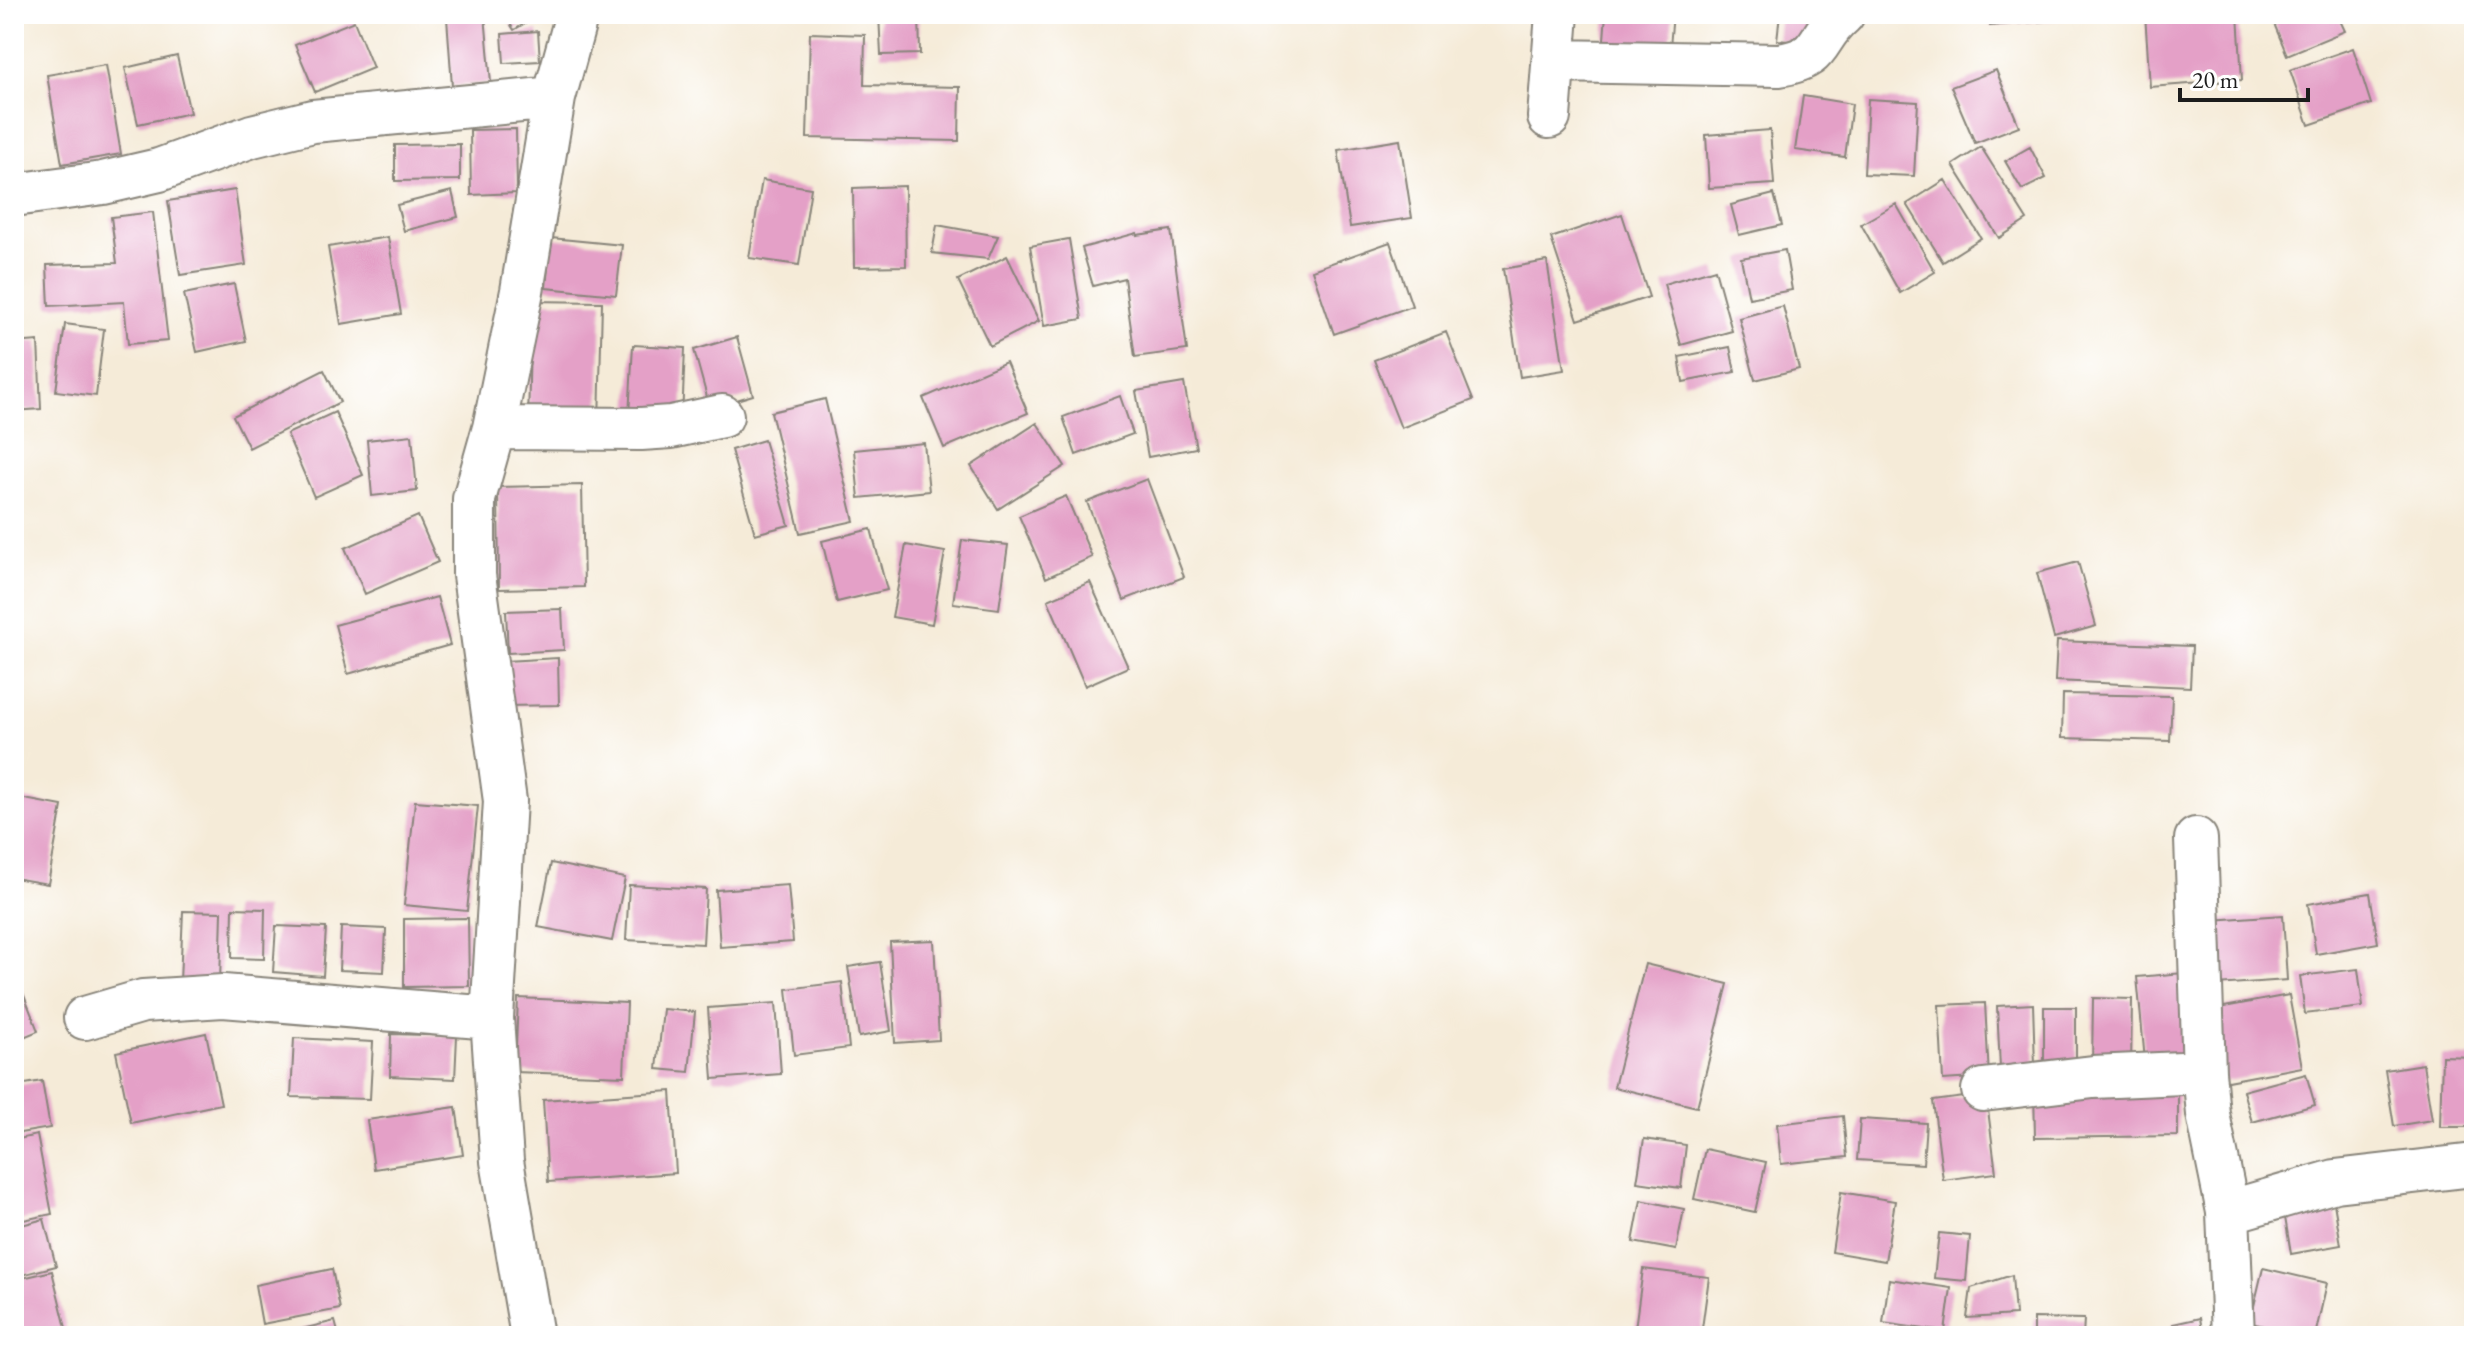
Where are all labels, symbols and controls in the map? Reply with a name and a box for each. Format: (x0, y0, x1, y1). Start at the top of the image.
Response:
scale bar (2180, 52, 2308, 102)
text: 20 m (2192, 64, 2239, 95)

